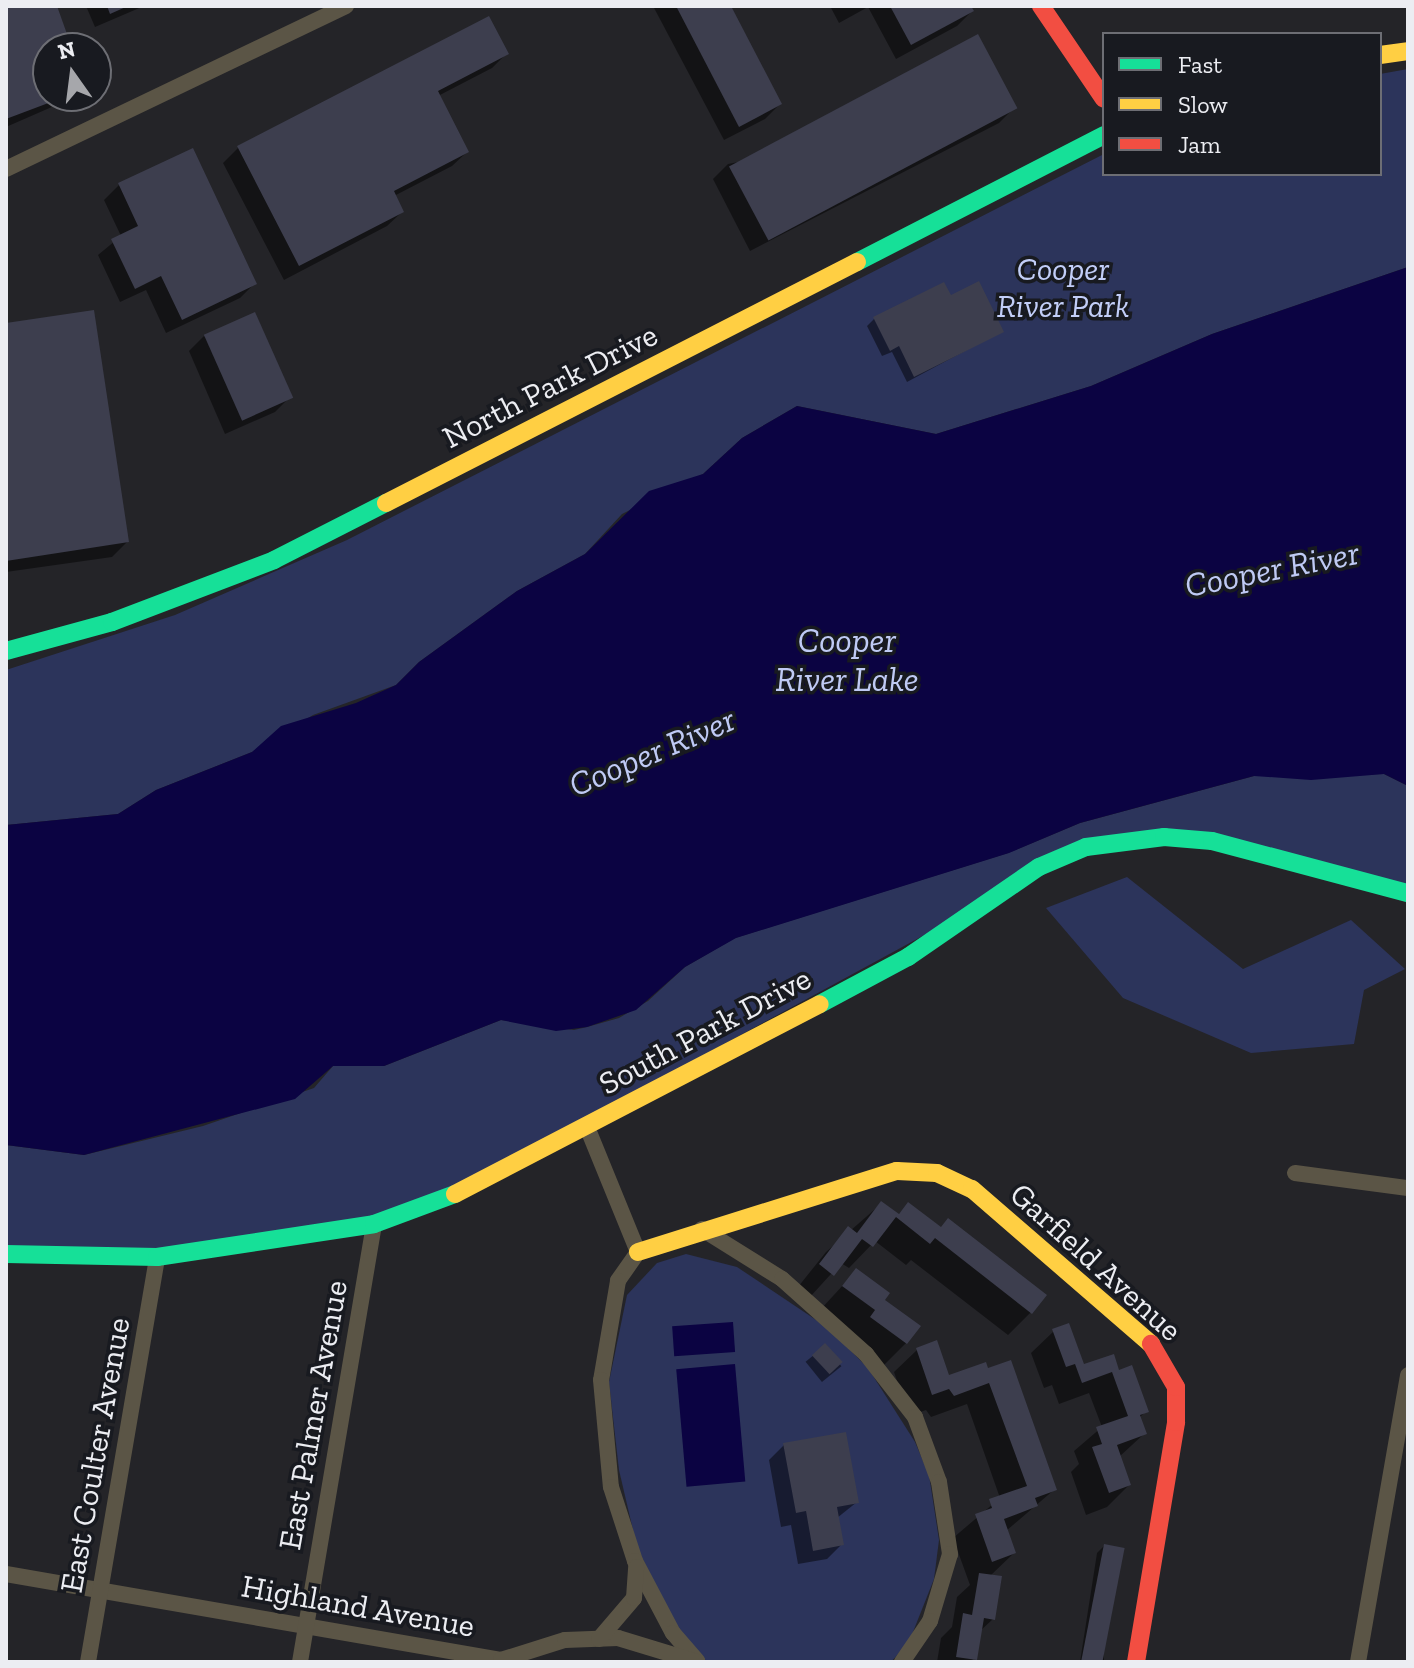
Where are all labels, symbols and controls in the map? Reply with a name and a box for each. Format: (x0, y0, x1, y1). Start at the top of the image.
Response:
north arrow (32, 32, 112, 112)
legend (1102, 32, 1382, 176)
text: N (55, 35, 78, 65)
text: Fast (1178, 50, 1222, 79)
text: Slow (1178, 90, 1228, 119)
text: Jam (1178, 130, 1221, 159)
park label: Cooper River Park (997, 251, 1129, 326)
street label: North Park Drive (436, 315, 664, 457)
water label: Cooper River (1181, 532, 1363, 606)
water label: Cooper River Lake (775, 620, 919, 700)
water label: Cooper River (563, 699, 741, 805)
street label: South Park Drive (592, 959, 818, 1103)
street label: Garfield Avenue (1002, 1174, 1190, 1350)
street label: East Palmer Avenue (270, 1277, 356, 1553)
street label: East Coulter Avenue (52, 1314, 138, 1596)
street label: Highland Avenue (238, 1567, 478, 1645)

